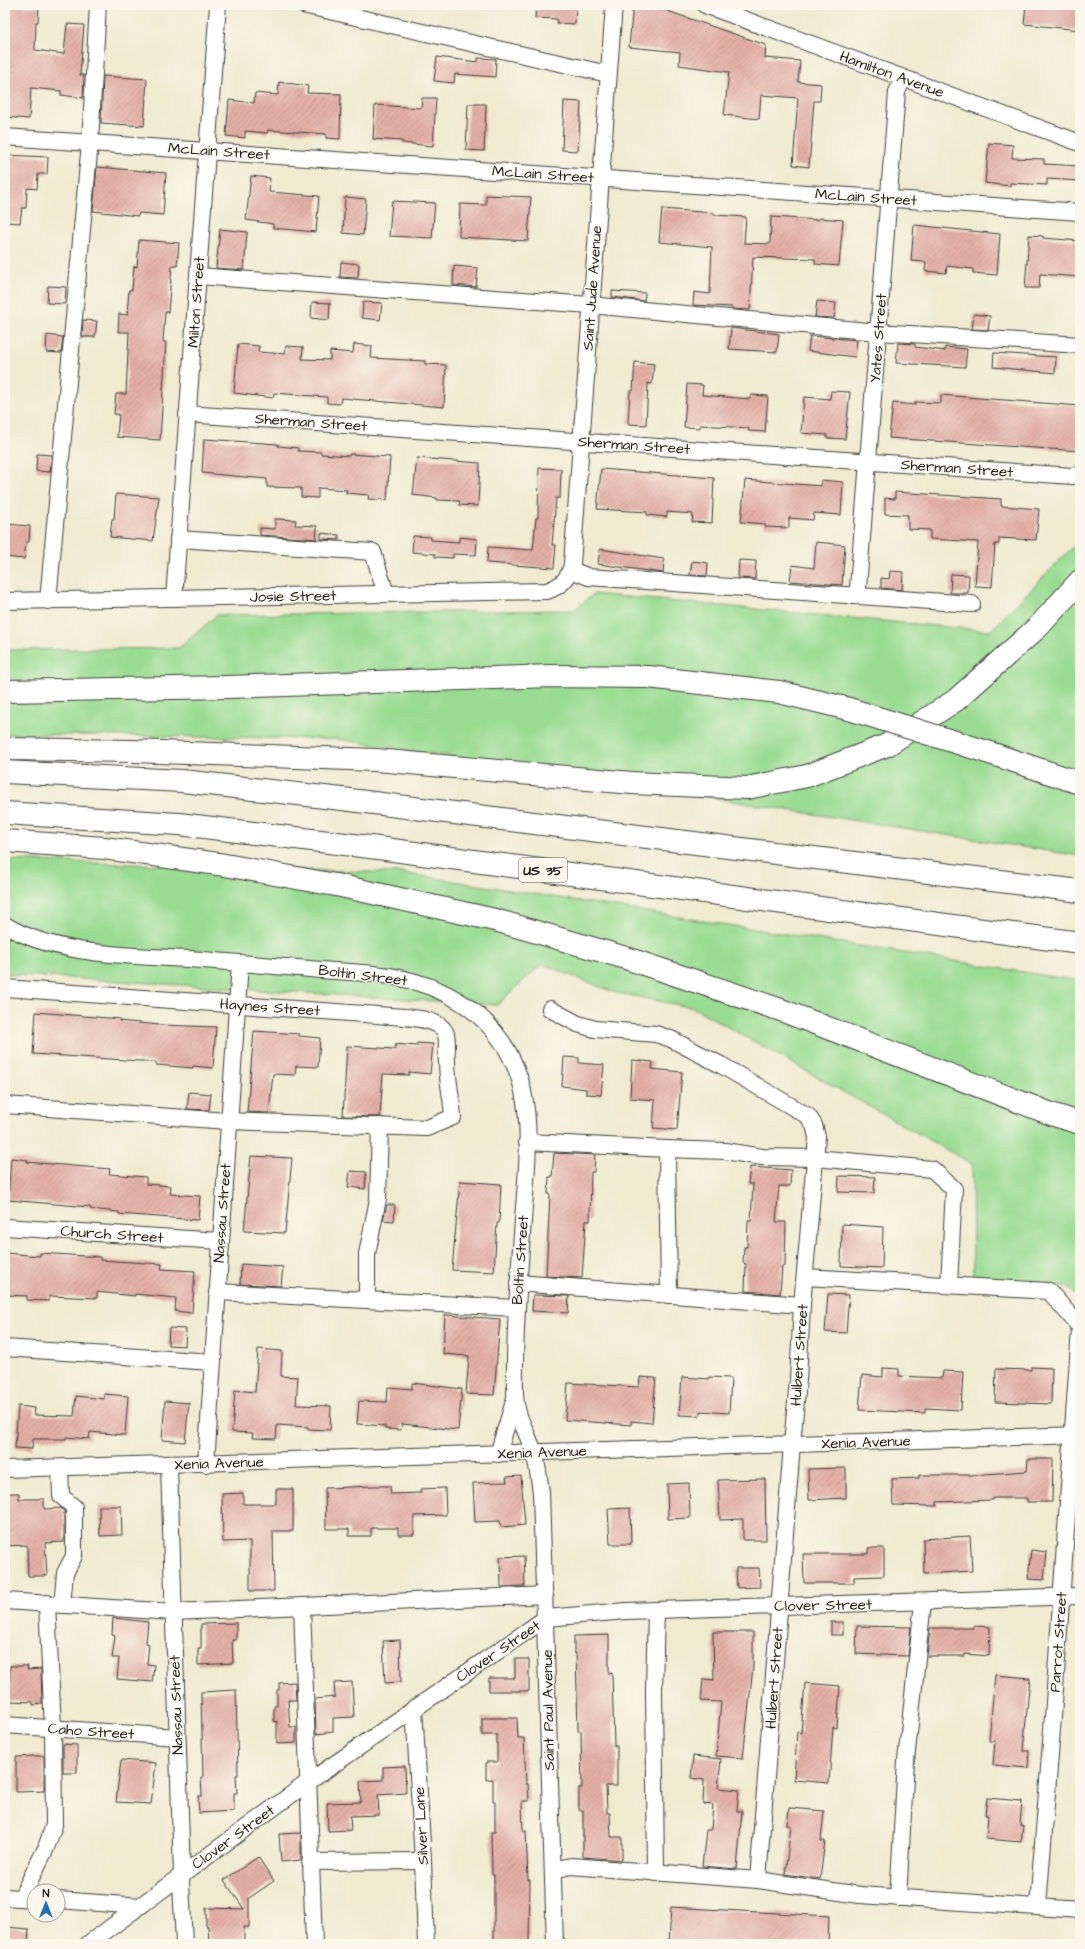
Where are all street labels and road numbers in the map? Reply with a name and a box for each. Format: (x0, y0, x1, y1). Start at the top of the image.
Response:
street label: Hamilton Avenue (837, 46, 947, 103)
street label: McLain Street (167, 137, 271, 166)
street label: McLain Street (491, 160, 595, 189)
street label: McLain Street (814, 183, 918, 212)
street label: Saint Jude Avenue (578, 225, 607, 351)
street label: Milton Street (183, 256, 210, 348)
street label: Yates Street (865, 293, 892, 383)
street label: Sherman Street (254, 408, 368, 437)
street label: Sherman Street (577, 431, 691, 460)
street label: Sherman Street (900, 454, 1014, 483)
street label: Josie Street (250, 585, 336, 608)
road number: US 35 (519, 858, 567, 882)
street label: Boltin Street (317, 960, 409, 991)
street label: Haynes Street (219, 994, 321, 1022)
street label: Nassau Street (209, 1163, 236, 1263)
street label: Boltin Street (507, 1215, 534, 1305)
street label: Church Street (60, 1220, 164, 1249)
street label: Hulbert Street (785, 1303, 814, 1407)
street label: Xenia Avenue (821, 1430, 911, 1455)
street label: Xenia Avenue (497, 1440, 587, 1465)
street label: Xenia Avenue (174, 1451, 264, 1476)
street label: Parrot Street (1045, 1591, 1072, 1693)
street label: Clover Street (774, 1594, 872, 1617)
street label: Clover Street (452, 1615, 545, 1687)
street label: Hulbert Street (760, 1626, 789, 1730)
street label: Saint Paul Avenue (537, 1649, 560, 1771)
street label: Nassau Street (164, 1655, 189, 1755)
street label: Caho Street (47, 1718, 135, 1745)
street label: Silver Lane (409, 1786, 434, 1866)
street label: Clover Street (188, 1800, 279, 1875)

